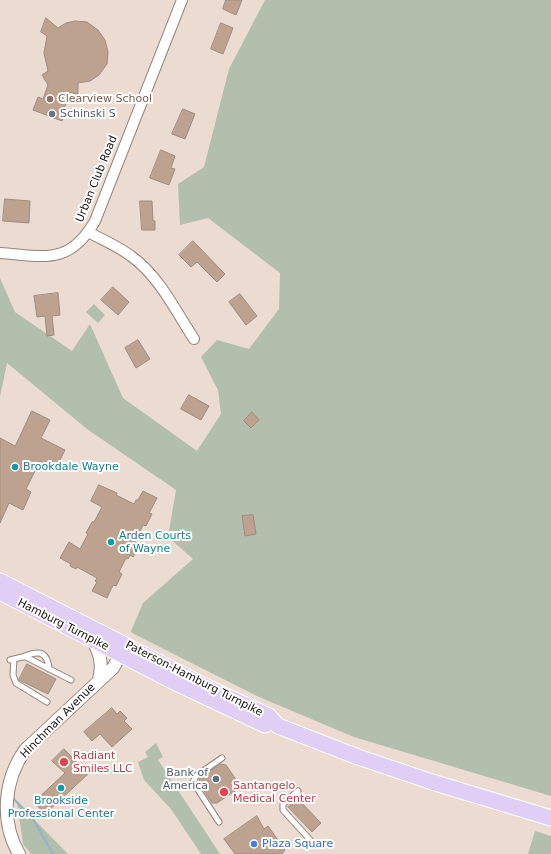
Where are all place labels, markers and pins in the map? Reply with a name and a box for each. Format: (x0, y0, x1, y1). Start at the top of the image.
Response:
place label: Clearview School (58, 92, 152, 106)
marker: Clearview School (45, 94, 55, 104)
place label: Schinski S (60, 107, 116, 121)
marker: Schinski S (47, 109, 57, 119)
place label: Brookdale Wayne (23, 460, 119, 474)
marker: Brookdale Wayne (10, 462, 20, 472)
place label: Arden Courts of Wayne (119, 529, 191, 555)
marker: Arden Courts of Wayne (106, 537, 116, 547)
place label: Radiant Smiles LLC (73, 749, 133, 775)
marker: Radiant Smiles LLC (58, 756, 70, 768)
place label: Bank of America (163, 766, 208, 792)
marker: Bank of America (211, 774, 221, 784)
place label: Santangelo Medical Center (233, 779, 316, 805)
marker: Brookside Professional Center (56, 783, 66, 793)
marker: Santangelo Medical Center (218, 786, 230, 798)
place label: Brookside Professional Center (8, 794, 114, 820)
place label: Plaza Square (262, 837, 333, 851)
marker: Plaza Square (249, 839, 259, 849)

